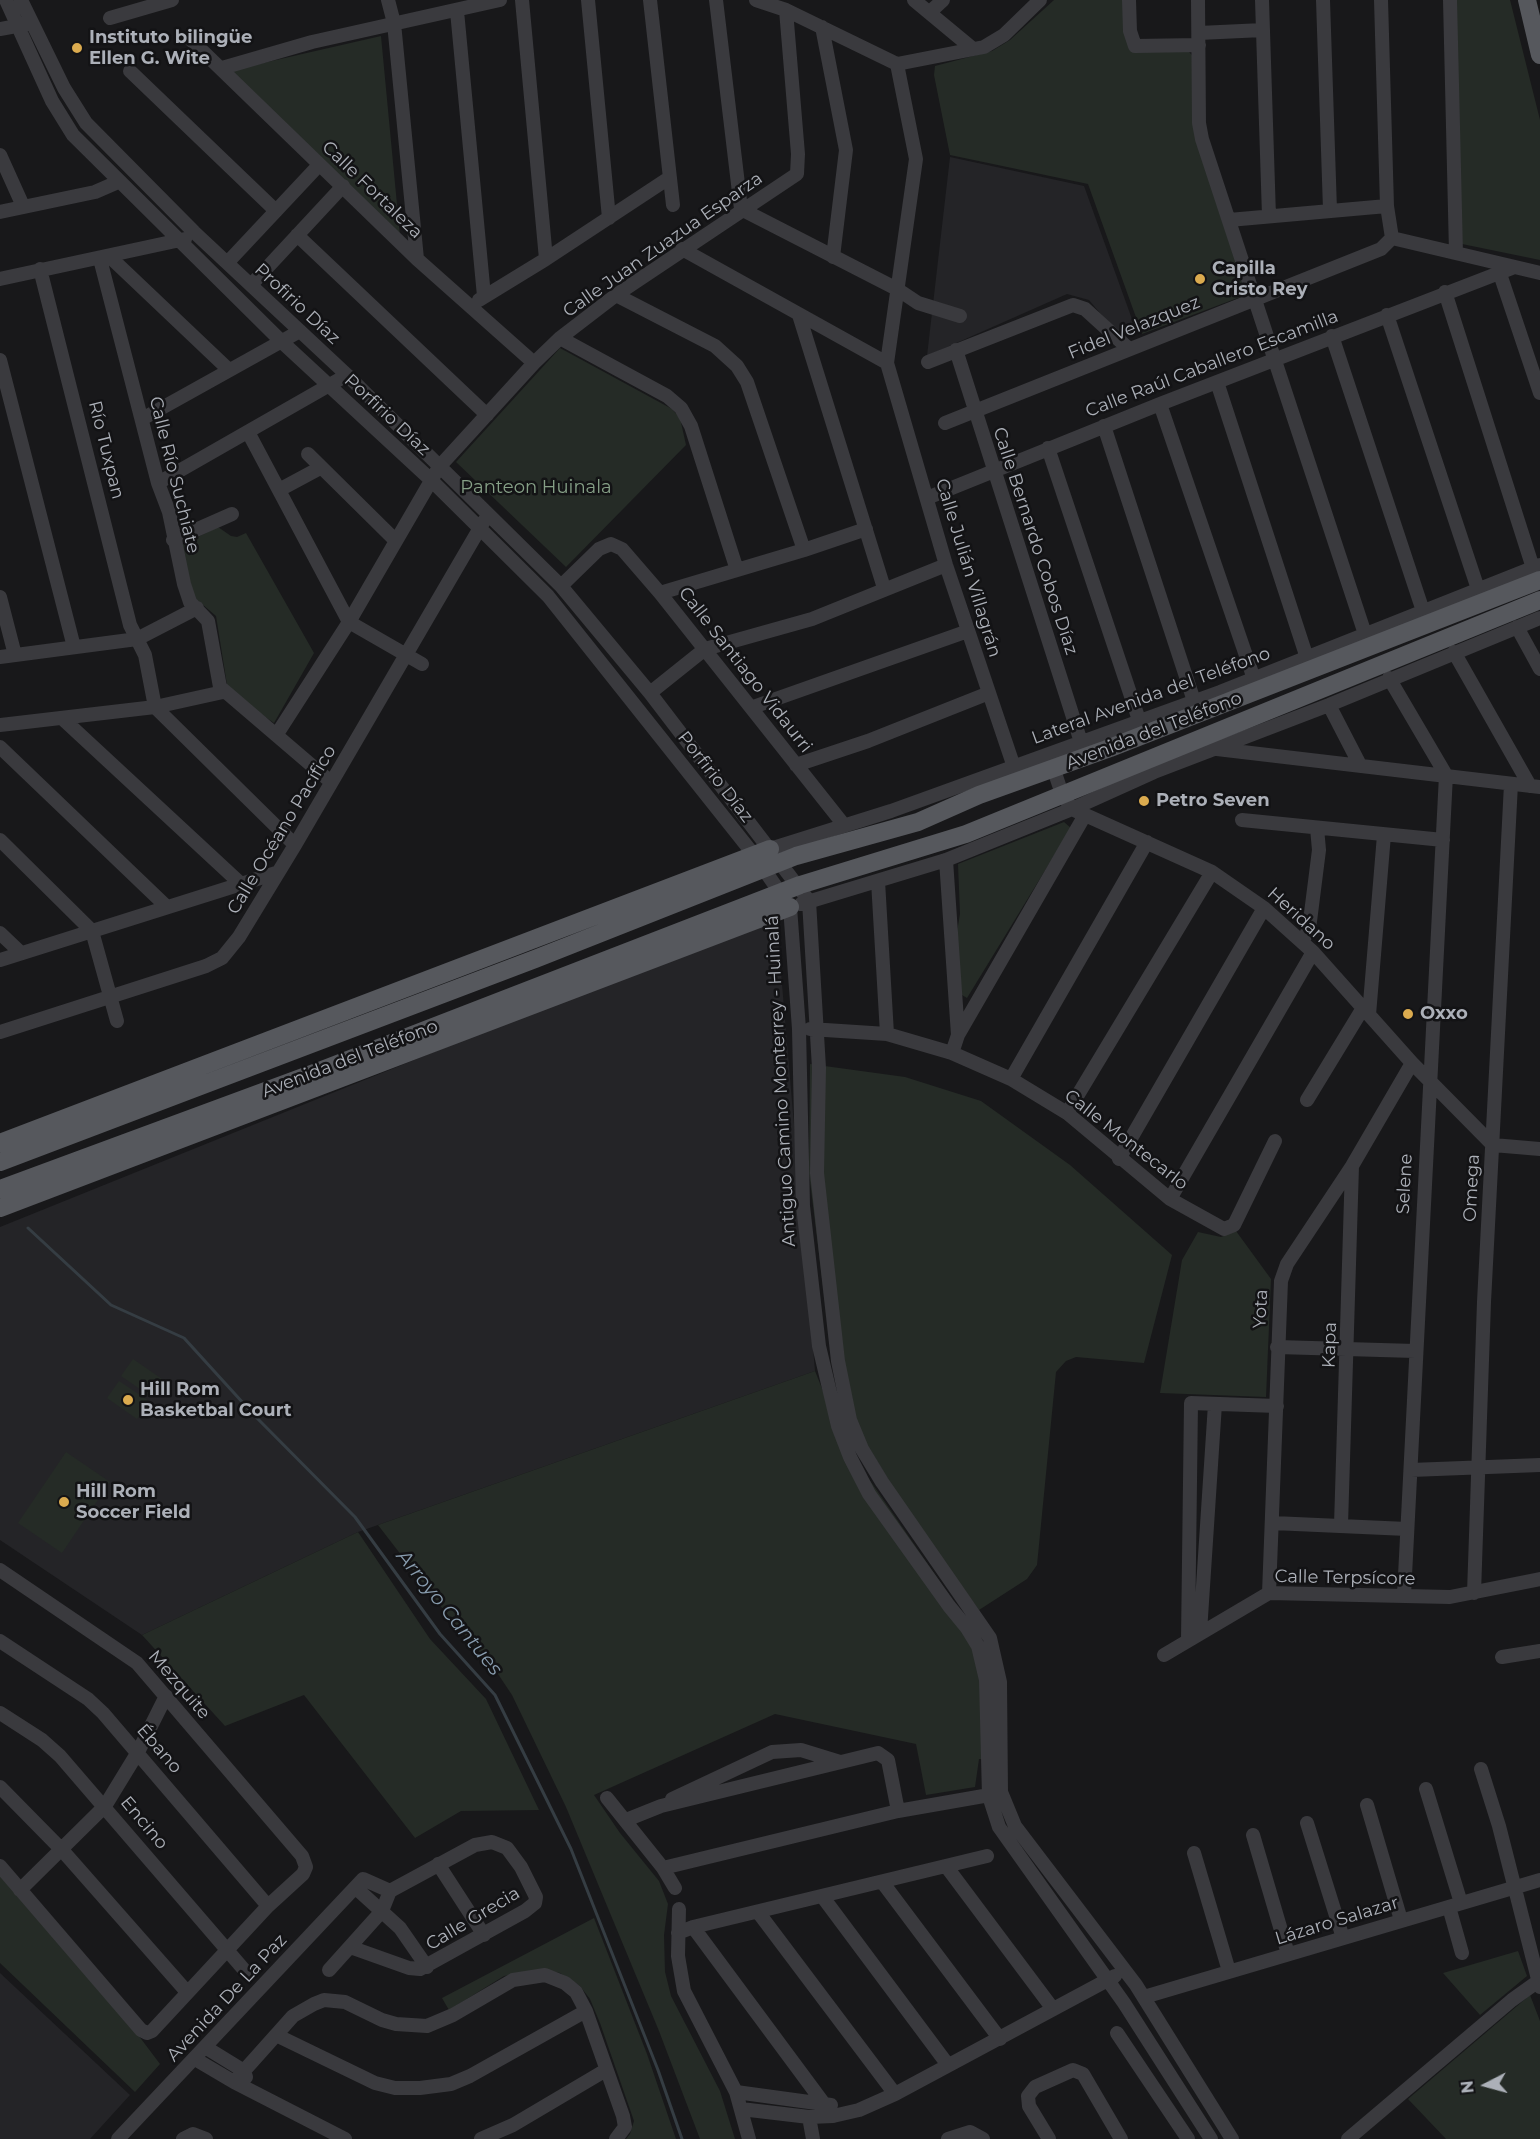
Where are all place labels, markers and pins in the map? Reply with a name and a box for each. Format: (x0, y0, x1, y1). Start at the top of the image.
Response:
place label: Instituto bilingüe Ellen G. Wite (89, 27, 252, 70)
marker: Instituto bilingüe Ellen G. Wite (70, 41, 84, 55)
place label: Capilla Cristo Rey (1212, 258, 1307, 300)
marker: Capilla Cristo Rey (1193, 272, 1207, 286)
place label: Petro Seven (1156, 790, 1270, 812)
marker: Petro Seven (1137, 794, 1151, 808)
place label: Oxxo (1420, 1003, 1468, 1025)
marker: Oxxo (1401, 1007, 1415, 1021)
place label: Hill Rom Basketbal Court (140, 1379, 292, 1422)
marker: Hill Rom Basketbal Court (121, 1393, 135, 1407)
place label: Hill Rom Soccer Field (76, 1481, 191, 1524)
marker: Hill Rom Soccer Field (57, 1495, 71, 1509)

